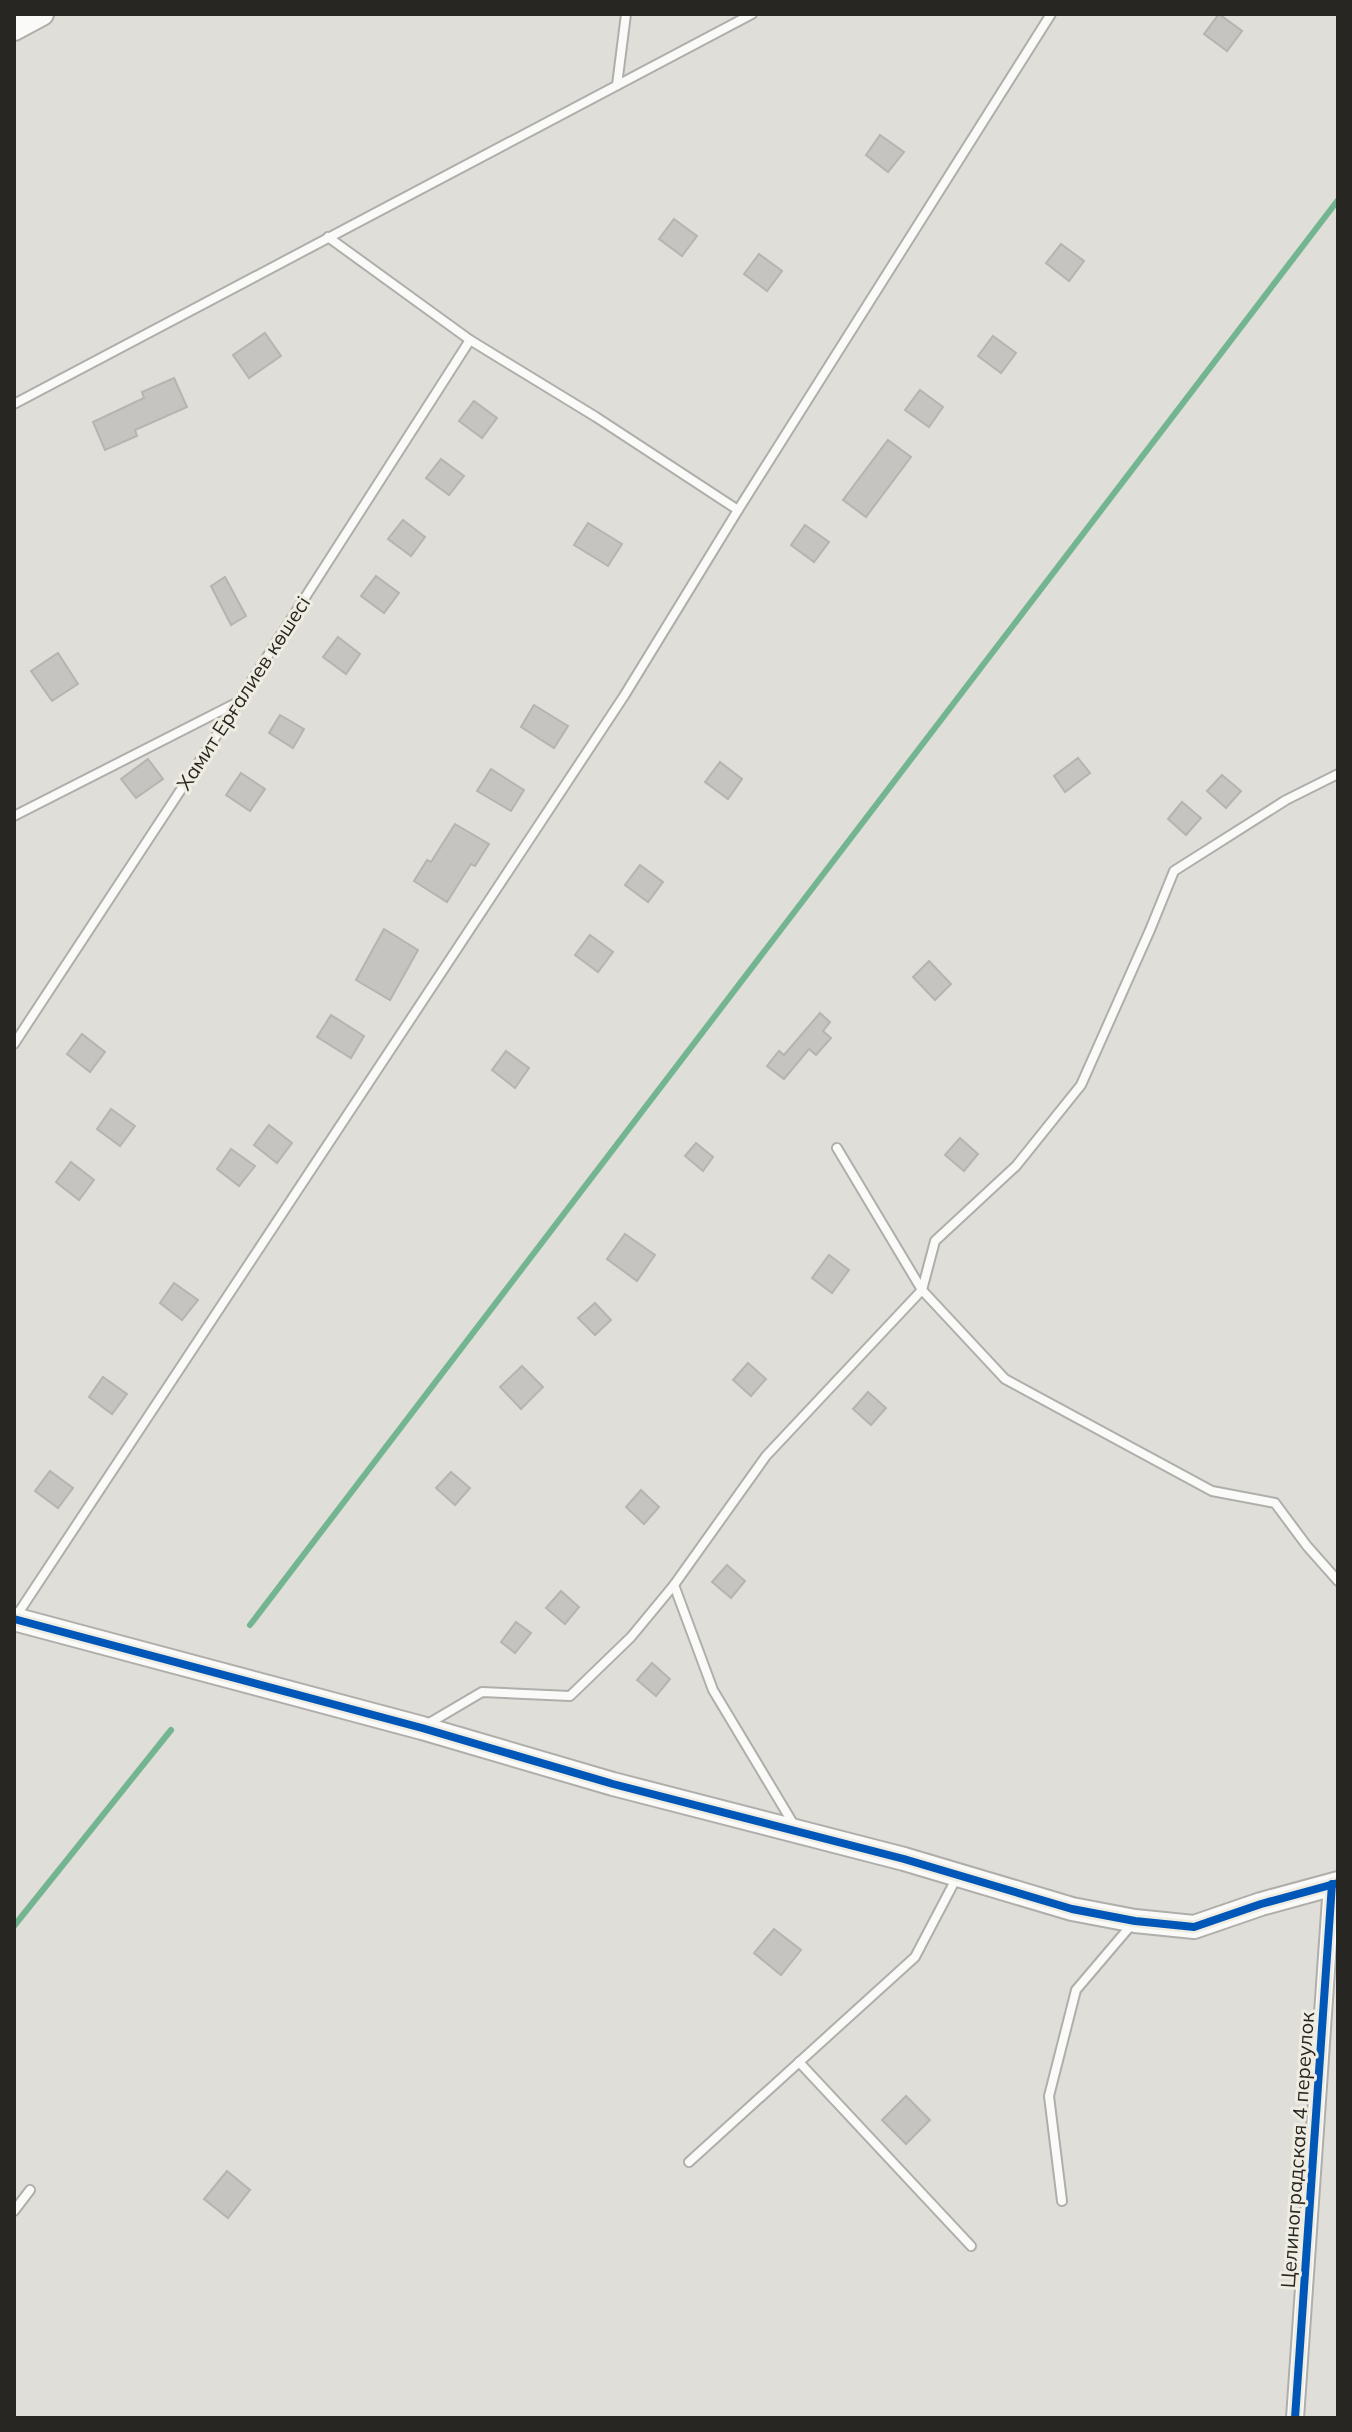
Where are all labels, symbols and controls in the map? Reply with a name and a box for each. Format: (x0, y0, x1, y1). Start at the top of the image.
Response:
street label: Хамит Ерғалиев көшесі (171, 591, 315, 795)
street label: Целиноградская 4 переулок (1275, 2011, 1319, 2289)

